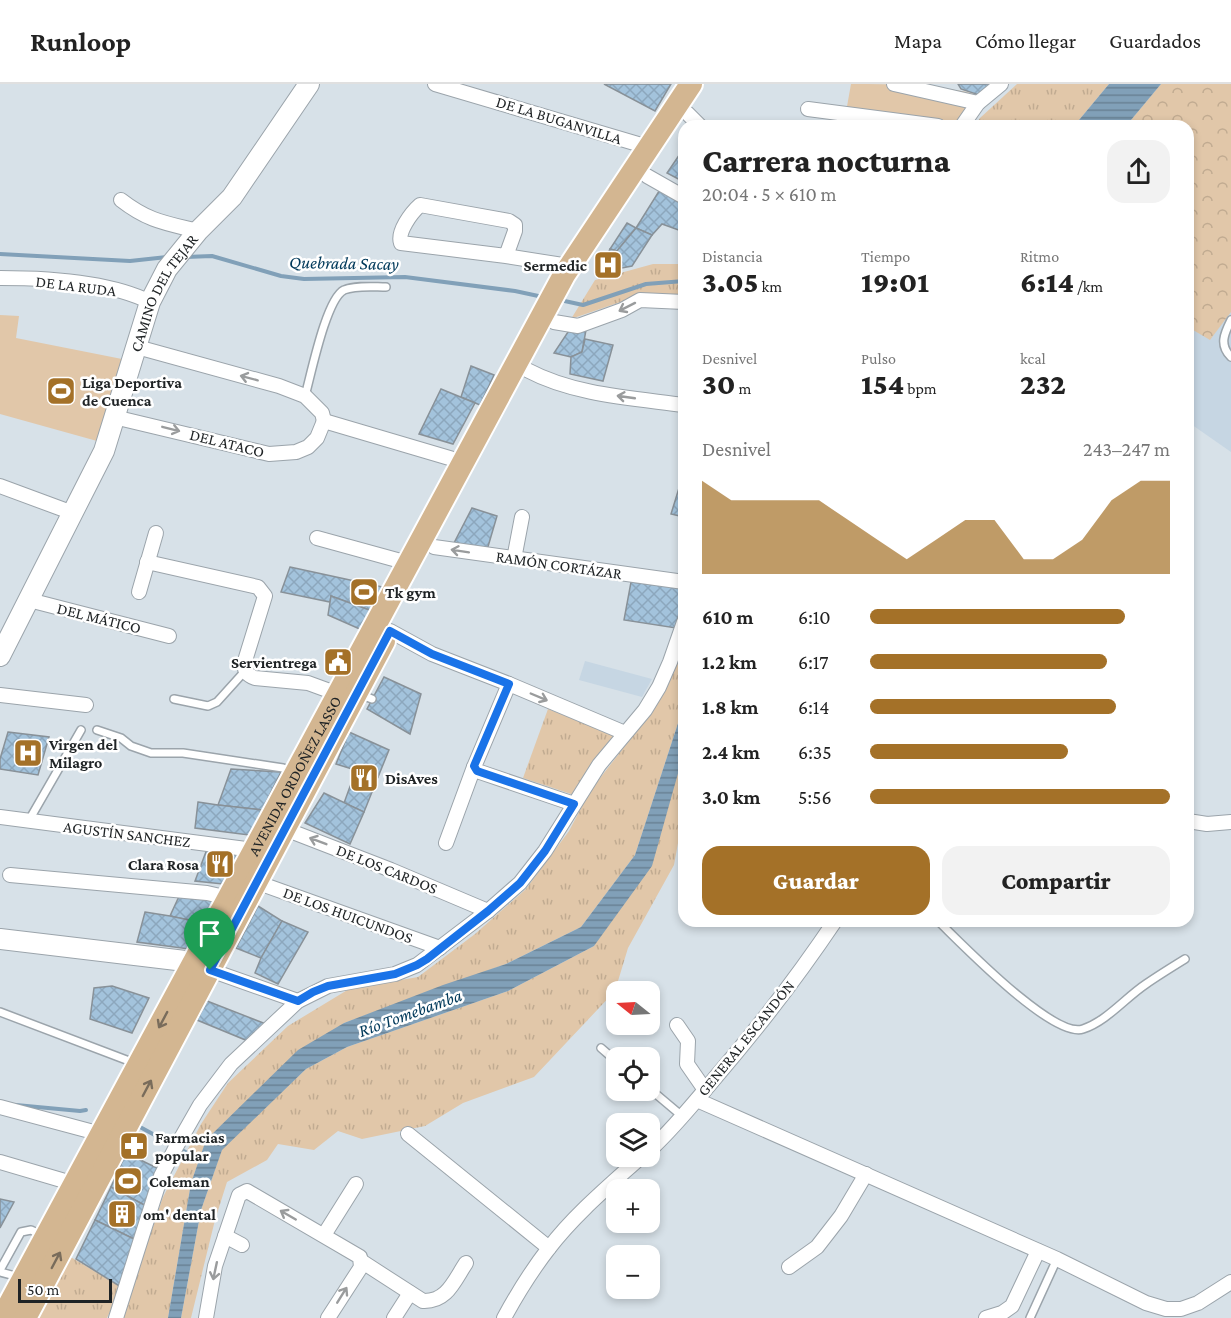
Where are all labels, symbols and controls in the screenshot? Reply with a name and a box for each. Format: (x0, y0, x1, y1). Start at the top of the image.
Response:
text: Runloop (30, 26, 131, 57)
text: Mapa (894, 29, 942, 53)
text: Cómo llegar (975, 29, 1076, 53)
text: Guardados (1109, 29, 1201, 53)
street label: DE LA BUGANVILLA (494, 93, 625, 147)
button: share (1107, 140, 1170, 203)
text: Carrera nocturna (702, 142, 950, 179)
text: 20:04 · 5 × 610 m (702, 183, 837, 205)
street label: CAMINO DEL TEJAR (127, 230, 201, 354)
text: Distancia (702, 248, 763, 265)
text: Tiempo (861, 248, 910, 265)
text: Ritmo (1020, 248, 1059, 265)
hospital icon: Sermedic (592, 249, 624, 281)
water label: Quebrada Sacay (289, 252, 400, 274)
place label: Sermedic (524, 257, 587, 274)
text: 3.05 (702, 265, 759, 298)
text: 19:01 (861, 265, 929, 298)
text: 6:14 (1020, 265, 1074, 298)
street label: DE LA RUDA (35, 273, 118, 299)
text: km (759, 278, 782, 295)
text: /km (1074, 278, 1103, 295)
one-way arrow (619, 301, 636, 313)
text: Desnivel (702, 350, 757, 367)
text: Pulso (861, 350, 896, 367)
text: kcal (1020, 350, 1046, 367)
text: 30 (702, 367, 736, 400)
text: 154 (861, 367, 904, 400)
text: 232 (1020, 367, 1066, 400)
one-way arrow (240, 371, 259, 383)
place label: Liga Deportiva de Cuenca (82, 374, 182, 409)
sports icon: Liga Deportiva de Cuenca (45, 375, 77, 407)
text: m (736, 380, 751, 397)
text: bpm (904, 380, 937, 397)
one-way arrow (617, 391, 636, 402)
one-way arrow (161, 424, 180, 436)
street label: DEL ATACO (188, 426, 266, 460)
text: Desnivel (702, 438, 771, 460)
text: 243–247 m (1083, 438, 1170, 460)
one-way arrow (450, 546, 470, 557)
street label: RAMÓN CORTÁZAR (495, 548, 623, 582)
sports icon: Tk gym (348, 576, 380, 608)
place label: Tk gym (385, 584, 436, 601)
street label: DEL MÁTICO (55, 599, 143, 637)
text: 610 m (702, 606, 753, 628)
text: 6:10 (798, 606, 831, 628)
public building icon: Servientrega (322, 646, 354, 678)
text: 1.2 km (702, 651, 757, 673)
text: 6:17 (798, 651, 829, 673)
place label: Servientrega (231, 654, 317, 671)
one-way arrow (530, 692, 548, 703)
street label: AVENIDA ORDOÑEZ LASSO (244, 693, 344, 858)
text: 1.8 km (702, 696, 758, 718)
text: 6:14 (798, 696, 830, 718)
place label: Virgen del Milagro (48, 736, 118, 771)
hospital icon: Virgen del Milagro (12, 737, 44, 769)
text: 2.4 km (702, 741, 760, 763)
text: 6:35 (798, 741, 832, 763)
restaurant icon: DisAves (348, 762, 380, 794)
place label: DisAves (385, 770, 438, 787)
text: 3.0 km (702, 786, 761, 808)
text: 5:56 (798, 786, 832, 808)
street label: AGUSTÍN SANCHEZ (62, 818, 192, 850)
one-way arrow (309, 835, 327, 846)
street label: DE LOS CARDOS (334, 841, 440, 897)
button: Guardar (702, 846, 930, 915)
button: Compartir (942, 846, 1170, 915)
restaurant icon: Clara Rosa (204, 848, 236, 880)
place label: Clara Rosa (128, 856, 199, 873)
street label: DE LOS HUICUNDOS (281, 884, 415, 946)
pin (184, 908, 235, 970)
icon: arrive (193, 917, 226, 950)
street label: GENERAL ESCANDÓN (694, 977, 798, 1099)
north arrow (606, 981, 660, 1035)
map controls (606, 981, 660, 1299)
water label: Río Tomebamba (356, 985, 465, 1041)
one-way arrow (157, 1011, 168, 1029)
button: locate (606, 1047, 660, 1101)
one-way arrow (142, 1079, 153, 1097)
button: layers (606, 1113, 660, 1167)
place label: Farmacias popular (155, 1129, 225, 1164)
pharmacy icon: Farmacias popular (118, 1130, 150, 1162)
sports icon: Coleman (112, 1165, 144, 1197)
place label: Coleman (149, 1173, 210, 1190)
button: + (606, 1179, 660, 1233)
building icon: om' dental (106, 1198, 138, 1230)
place label: om' dental (143, 1206, 216, 1223)
one-way arrow (280, 1208, 297, 1220)
button: − (606, 1245, 660, 1299)
one-way arrow (50, 1252, 62, 1269)
one-way arrow (209, 1261, 220, 1280)
scale bar (18, 1276, 112, 1304)
text: 50 m (27, 1281, 59, 1298)
one-way arrow (337, 1287, 349, 1304)

